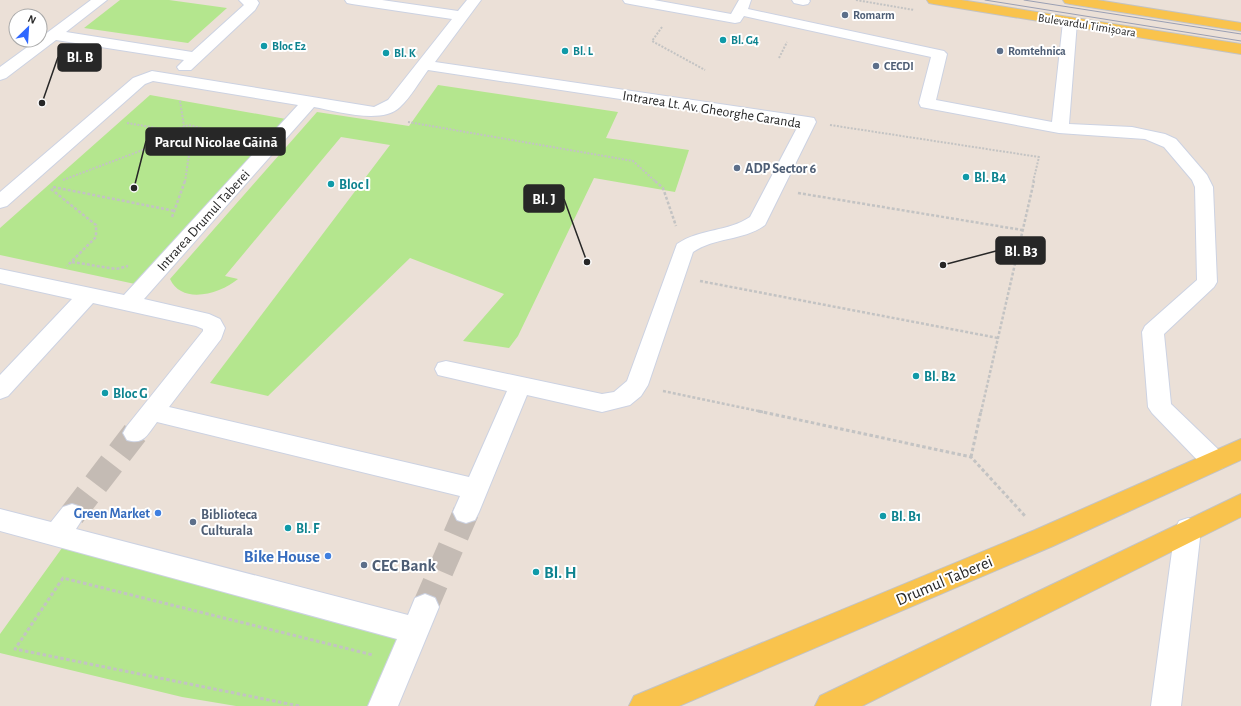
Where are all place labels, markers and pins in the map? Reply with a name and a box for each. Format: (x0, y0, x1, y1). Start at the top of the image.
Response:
place label: Romarm (853, 9, 895, 21)
marker: Romarm (840, 10, 850, 20)
place label: Bl. G4 (731, 34, 759, 46)
marker: Bl. G4 (718, 35, 728, 45)
place label: Bloc E2 (272, 40, 307, 52)
marker: Bloc E2 (259, 41, 269, 51)
callout: Bl. B (58, 44, 101, 71)
place label: Bl. L (573, 45, 594, 57)
place label: Romtehnica (1008, 45, 1066, 57)
marker: Bl. L (560, 46, 570, 56)
marker: Romtehnica (995, 46, 1005, 56)
place label: Bl. K (394, 47, 417, 59)
marker: Bl. K (381, 48, 391, 58)
place label: CECDI (884, 60, 914, 72)
marker: CECDI (871, 61, 881, 71)
callout: Parcul Nicolae Găină (146, 128, 285, 155)
place label: ADP Sector 6 (745, 162, 817, 176)
marker: ADP Sector 6 (732, 163, 742, 173)
place label: Bl. B4 (974, 171, 1006, 185)
marker: Bl. B4 (961, 172, 971, 182)
place label: Bloc I (339, 178, 369, 192)
marker: Bloc I (326, 179, 336, 189)
callout: Bl. J (524, 185, 564, 212)
callout: Bl. B3 (996, 237, 1045, 264)
place label: Bl. B2 (924, 370, 956, 384)
marker: Bl. B2 (911, 371, 921, 381)
place label: Bloc G (113, 387, 148, 401)
marker: Bloc G (100, 388, 110, 398)
place label: Green Market (74, 507, 150, 521)
marker: Green Market (153, 508, 163, 518)
place label: Biblioteca Culturala (201, 508, 258, 538)
place label: Bl. B1 (891, 510, 921, 524)
marker: Bl. B1 (878, 511, 888, 521)
marker: Biblioteca Culturala (188, 517, 198, 527)
place label: Bl. F (296, 522, 320, 536)
marker: Bl. F (283, 523, 293, 533)
place label: Bike House (244, 548, 320, 565)
marker: Bike House (323, 551, 333, 561)
place label: CEC Bank (372, 557, 436, 574)
marker: CEC Bank (359, 560, 369, 570)
place label: Bl. H (544, 564, 577, 581)
marker: Bl. H (531, 567, 541, 577)

